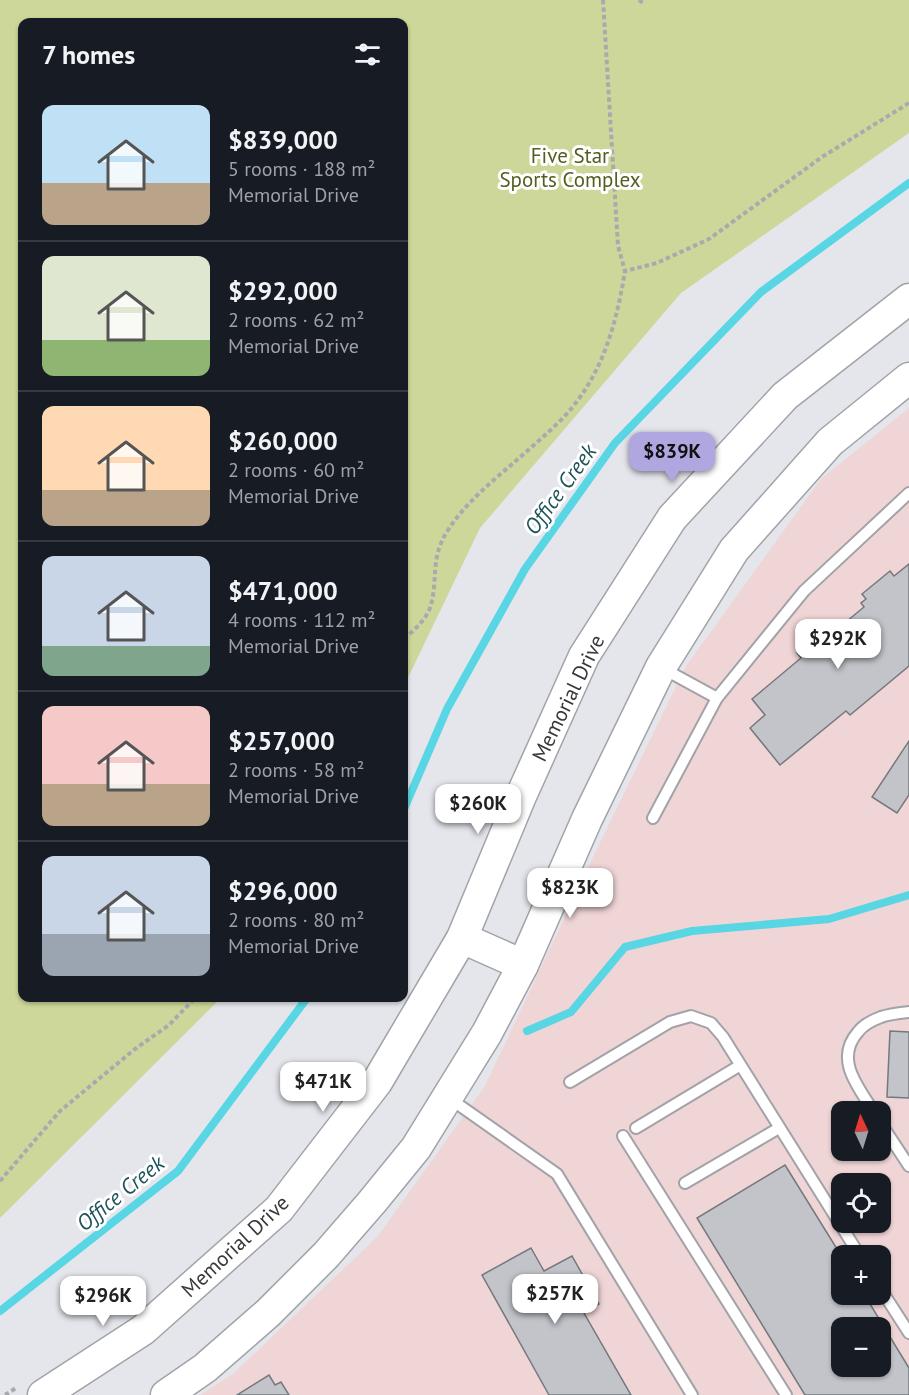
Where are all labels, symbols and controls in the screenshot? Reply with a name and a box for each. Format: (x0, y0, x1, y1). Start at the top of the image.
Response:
text: 7 homes (42, 38, 135, 71)
icon: filters (351, 38, 384, 71)
text: $839,000 (228, 123, 338, 156)
icon: home (90, 129, 162, 201)
park label: Five Star Sports Complex (499, 142, 641, 193)
text: 5 rooms · 188 m² (228, 156, 375, 182)
text: Memorial Drive (228, 182, 359, 208)
text: $292,000 (228, 274, 338, 307)
icon: home (90, 280, 162, 352)
text: 2 rooms · 62 m² (228, 307, 364, 333)
text: Memorial Drive (228, 333, 359, 359)
text: $260,000 (228, 424, 338, 457)
icon: home (90, 430, 162, 502)
pin: $839K (630, 432, 714, 483)
water label: Office Creek (518, 437, 603, 540)
text: $839K (643, 438, 701, 464)
text: 2 rooms · 60 m² (228, 457, 364, 483)
text: Memorial Drive (228, 483, 359, 509)
text: $471,000 (228, 574, 338, 607)
icon: home (90, 580, 162, 652)
text: 4 rooms · 112 m² (228, 607, 375, 633)
pin: $292K (796, 619, 880, 670)
text: $292K (809, 625, 867, 651)
street label: Memorial Drive (526, 630, 610, 766)
text: Memorial Drive (228, 633, 359, 659)
text: $257,000 (228, 724, 335, 757)
icon: home (90, 730, 162, 802)
text: 2 rooms · 58 m² (228, 757, 364, 783)
text: Memorial Drive (228, 783, 359, 809)
pin: $260K (436, 784, 520, 835)
text: $260K (449, 790, 507, 816)
pin: $823K (528, 868, 612, 919)
text: $296,000 (228, 874, 338, 907)
text: $823K (541, 874, 599, 900)
icon: home (90, 880, 162, 952)
text: 2 rooms · 80 m² (228, 907, 364, 933)
text: Memorial Drive (228, 933, 359, 959)
pin: $471K (281, 1062, 365, 1113)
text: $471K (294, 1068, 352, 1094)
north arrow (831, 1101, 891, 1161)
map controls (831, 1101, 891, 1377)
water label: Office Creek (70, 1148, 171, 1237)
button: locate (831, 1173, 891, 1233)
street label: Memorial Drive (175, 1189, 295, 1303)
button: + (831, 1245, 891, 1305)
pin: $257K (513, 1274, 597, 1325)
pin: $296K (61, 1276, 145, 1327)
text: $257K (526, 1280, 584, 1306)
text: $296K (74, 1282, 132, 1308)
button: − (831, 1317, 891, 1377)

